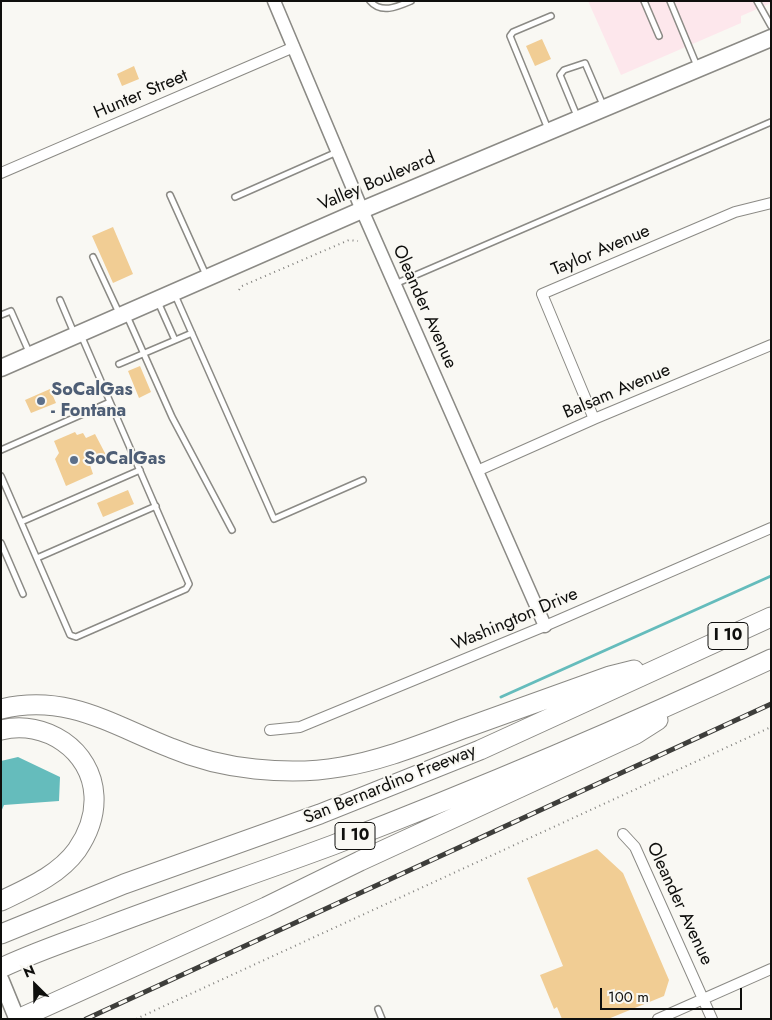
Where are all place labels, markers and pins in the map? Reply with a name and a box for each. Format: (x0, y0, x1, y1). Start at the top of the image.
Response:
place label: SoCalGas - Fontana (51, 380, 133, 422)
marker: SoCalGas - Fontana (35, 395, 47, 407)
place label: SoCalGas (84, 449, 166, 471)
marker: SoCalGas (68, 454, 80, 466)

